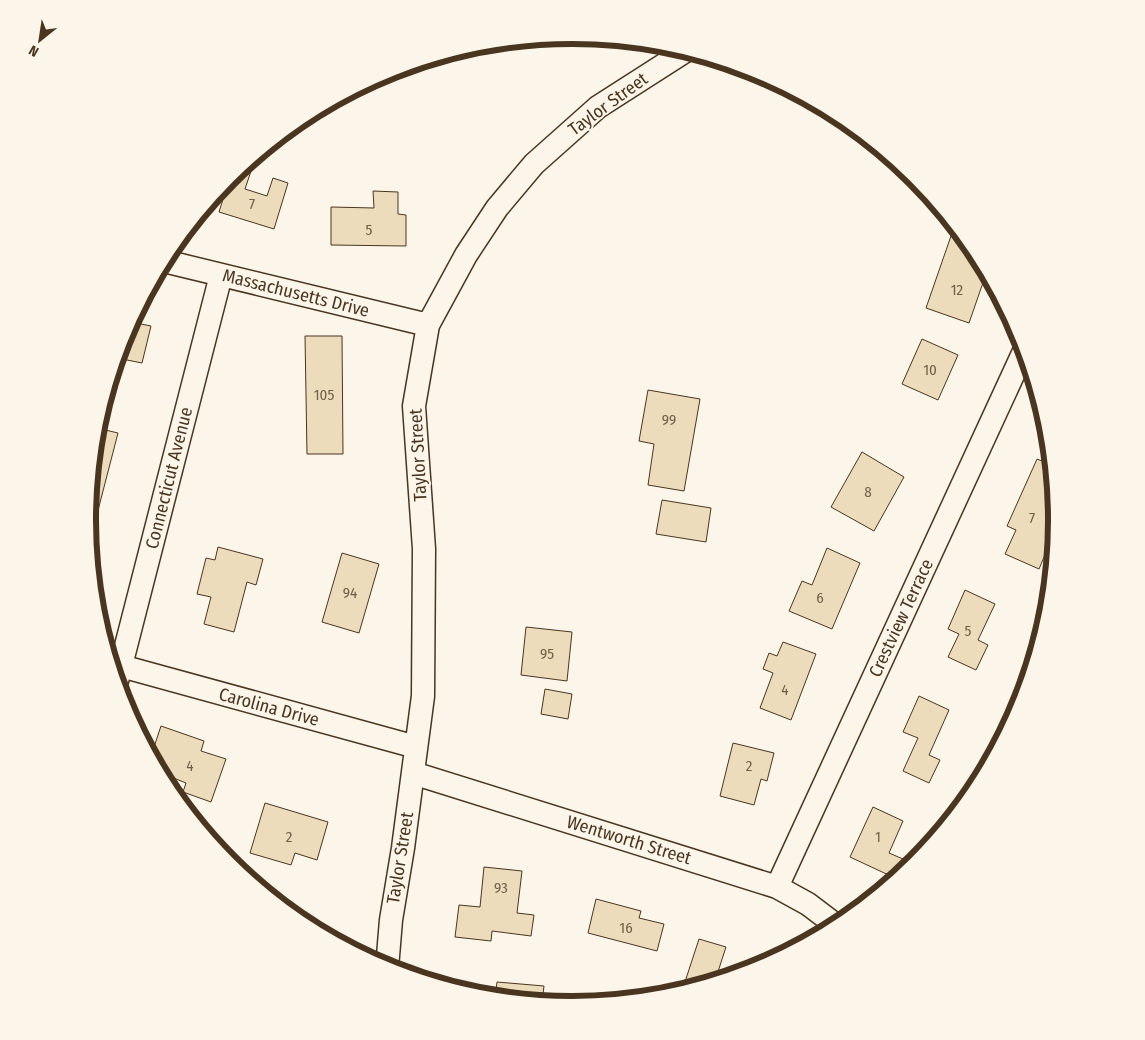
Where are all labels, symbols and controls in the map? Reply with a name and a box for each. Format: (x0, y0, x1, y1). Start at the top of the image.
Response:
north arrow (15, 15, 65, 65)
text: N (26, 41, 42, 60)
street label: Taylor Street (564, 68, 652, 140)
house number: 7 (249, 195, 255, 213)
house number: 5 (366, 221, 373, 239)
street label: Massachusetts Drive (220, 264, 372, 322)
house number: 12 (951, 281, 964, 299)
house number: 10 (923, 361, 937, 379)
house number: 105 (314, 386, 334, 404)
street label: Connecticut Avenue (141, 405, 197, 551)
street label: Taylor Street (405, 408, 431, 502)
house number: 99 (662, 411, 676, 429)
house number: 8 (864, 483, 872, 501)
house number: 7 (1029, 509, 1035, 527)
street label: Crestview Terrace (864, 555, 938, 681)
house number: 94 (343, 584, 357, 602)
house number: 6 (816, 589, 824, 607)
house number: 5 (965, 622, 972, 640)
house number: 95 (540, 645, 554, 663)
house number: 4 (781, 681, 789, 699)
street label: Carolina Drive (216, 683, 322, 731)
house number: 4 (186, 757, 194, 775)
house number: 2 (746, 757, 753, 775)
street label: Taylor Street (382, 810, 418, 906)
street label: Wentworth Street (564, 811, 694, 869)
house number: 2 (286, 828, 293, 846)
house number: 1 (875, 828, 881, 846)
house number: 93 (494, 879, 508, 897)
house number: 16 (619, 919, 633, 937)

